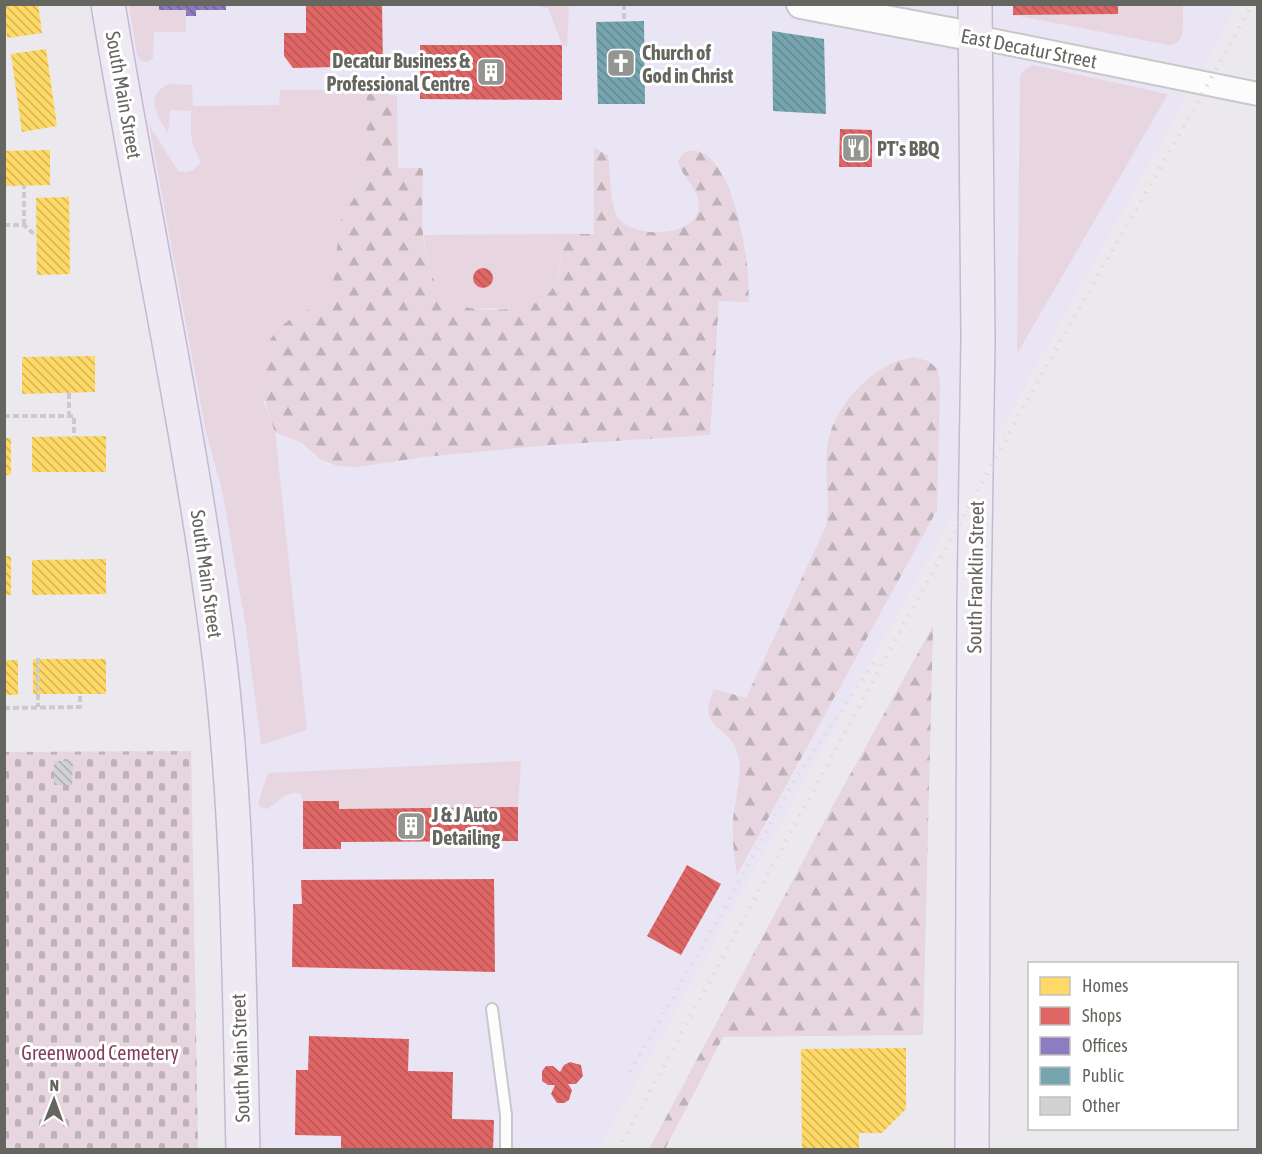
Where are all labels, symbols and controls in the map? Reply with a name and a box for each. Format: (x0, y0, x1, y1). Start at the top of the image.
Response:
street label: East Decatur Street (959, 24, 1099, 73)
street label: South Main Street (101, 29, 147, 161)
place label: Church of God in Christ (642, 41, 734, 87)
church icon: Church of God in Christ (605, 47, 637, 79)
place label: Decatur Business & Professional Centre (327, 49, 471, 95)
building icon: Decatur Business & Professional Centre (475, 56, 507, 88)
restaurant icon: PT's BBQ (840, 132, 872, 164)
place label: PT's BBQ (877, 137, 940, 160)
street label: South Franklin Street (962, 500, 988, 654)
street label: South Main Street (187, 508, 227, 640)
place label: J & J Auto Detailing (431, 803, 501, 849)
building icon: J & J Auto Detailing (395, 810, 427, 842)
legend (1028, 962, 1238, 1130)
text: Homes (1082, 975, 1128, 996)
street label: South Main Street (226, 993, 254, 1123)
text: Shops (1082, 1005, 1122, 1026)
text: Offices (1082, 1035, 1128, 1056)
park label: Greenwood Cemetery (21, 1041, 179, 1064)
text: Public (1082, 1065, 1124, 1086)
north arrow (24, 1070, 84, 1130)
text: N (49, 1076, 59, 1094)
text: Other (1082, 1095, 1121, 1116)

